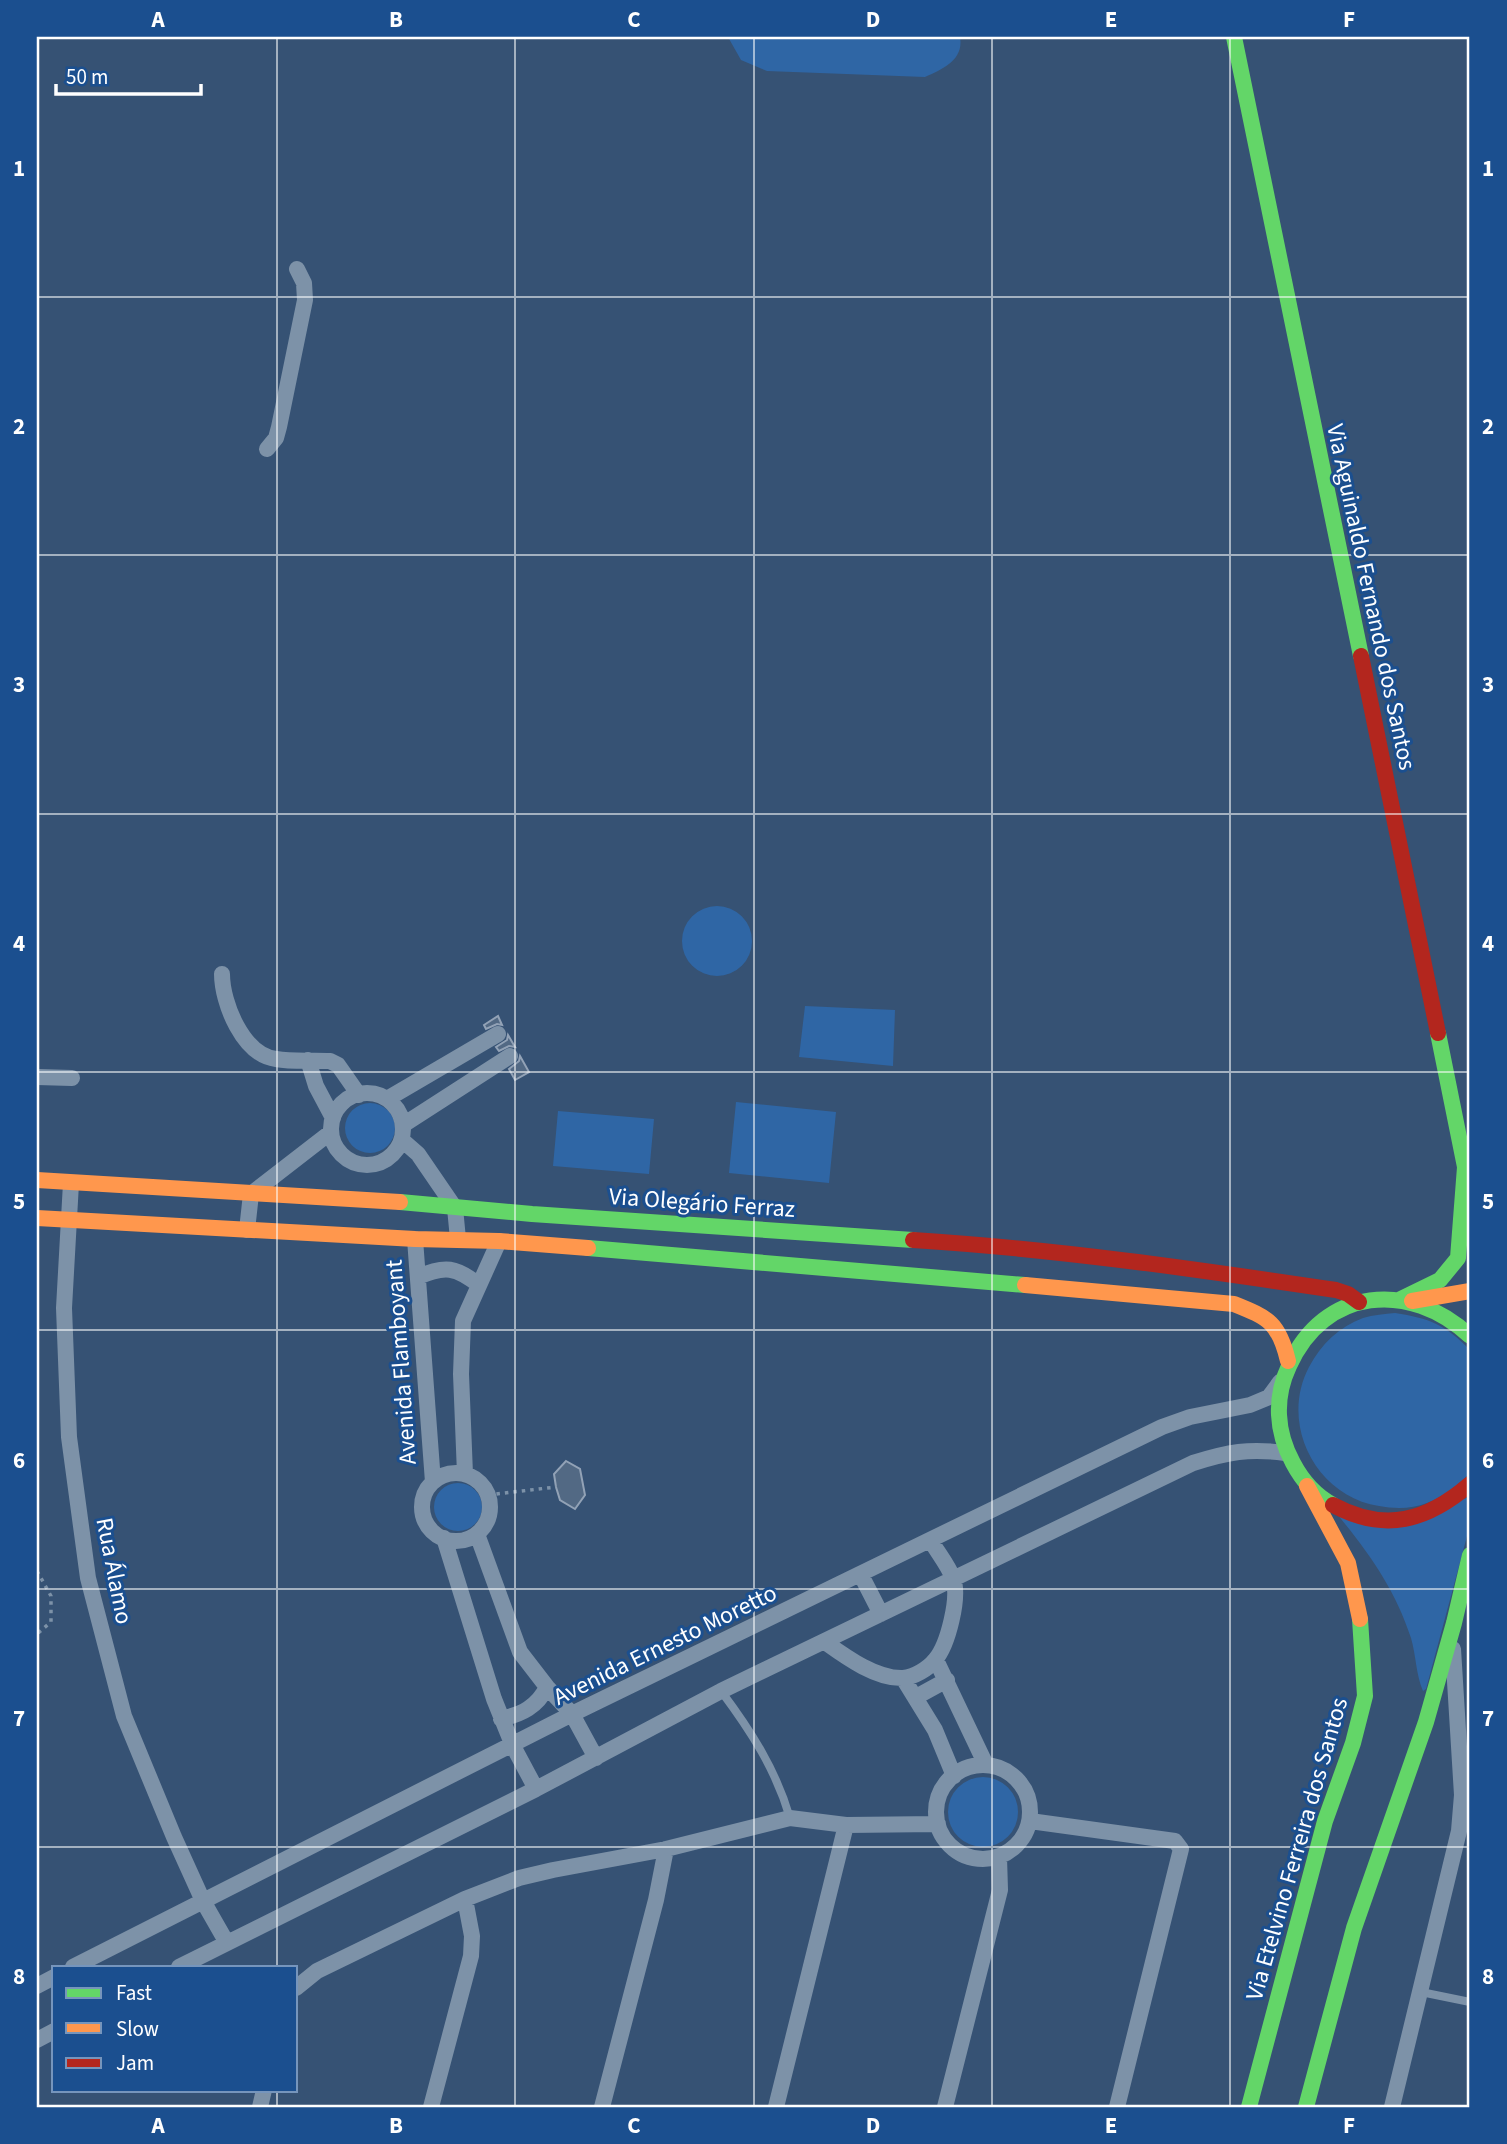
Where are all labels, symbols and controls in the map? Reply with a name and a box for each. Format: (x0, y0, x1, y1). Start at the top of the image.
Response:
text: A (150, 3, 165, 36)
text: B (389, 3, 403, 36)
text: C (627, 3, 641, 36)
text: D (866, 3, 880, 36)
text: E (1105, 3, 1117, 36)
text: F (1343, 3, 1355, 36)
scale bar (56, 52, 201, 96)
text: 50 m (66, 62, 108, 92)
text: 1 (13, 152, 25, 185)
text: 1 (1482, 152, 1494, 185)
text: 2 (13, 410, 25, 443)
text: 2 (1482, 410, 1494, 443)
street label: Via Aguinaldo Fernando dos Santos (1317, 421, 1425, 773)
text: 3 (13, 668, 25, 701)
text: 3 (1482, 668, 1494, 701)
text: 4 (13, 927, 25, 960)
text: 4 (1482, 927, 1494, 960)
street label: Via Olegário Ferraz (608, 1179, 796, 1227)
text: 5 (13, 1185, 25, 1218)
text: 5 (1482, 1185, 1494, 1218)
street label: Avenida Flamboyant (376, 1258, 426, 1466)
text: 6 (13, 1444, 25, 1477)
text: 6 (1482, 1444, 1494, 1477)
street label: Rua Álamo (87, 1515, 141, 1627)
street label: Avenida Ernesto Moretto (547, 1576, 783, 1714)
street label: Via Etelvino Ferreira dos Santos (1237, 1694, 1357, 2004)
text: 7 (13, 1702, 25, 1735)
text: 7 (1482, 1702, 1494, 1735)
text: 8 (13, 1960, 25, 1993)
text: 8 (1482, 1960, 1494, 1993)
legend (52, 1966, 298, 2092)
text: Fast (116, 1978, 152, 2008)
text: Slow (116, 2014, 159, 2044)
text: Jam (116, 2048, 154, 2078)
text: A (150, 2109, 165, 2142)
text: B (389, 2109, 403, 2142)
text: C (627, 2109, 641, 2142)
text: D (866, 2109, 880, 2142)
text: E (1105, 2109, 1117, 2142)
text: F (1343, 2109, 1355, 2142)

